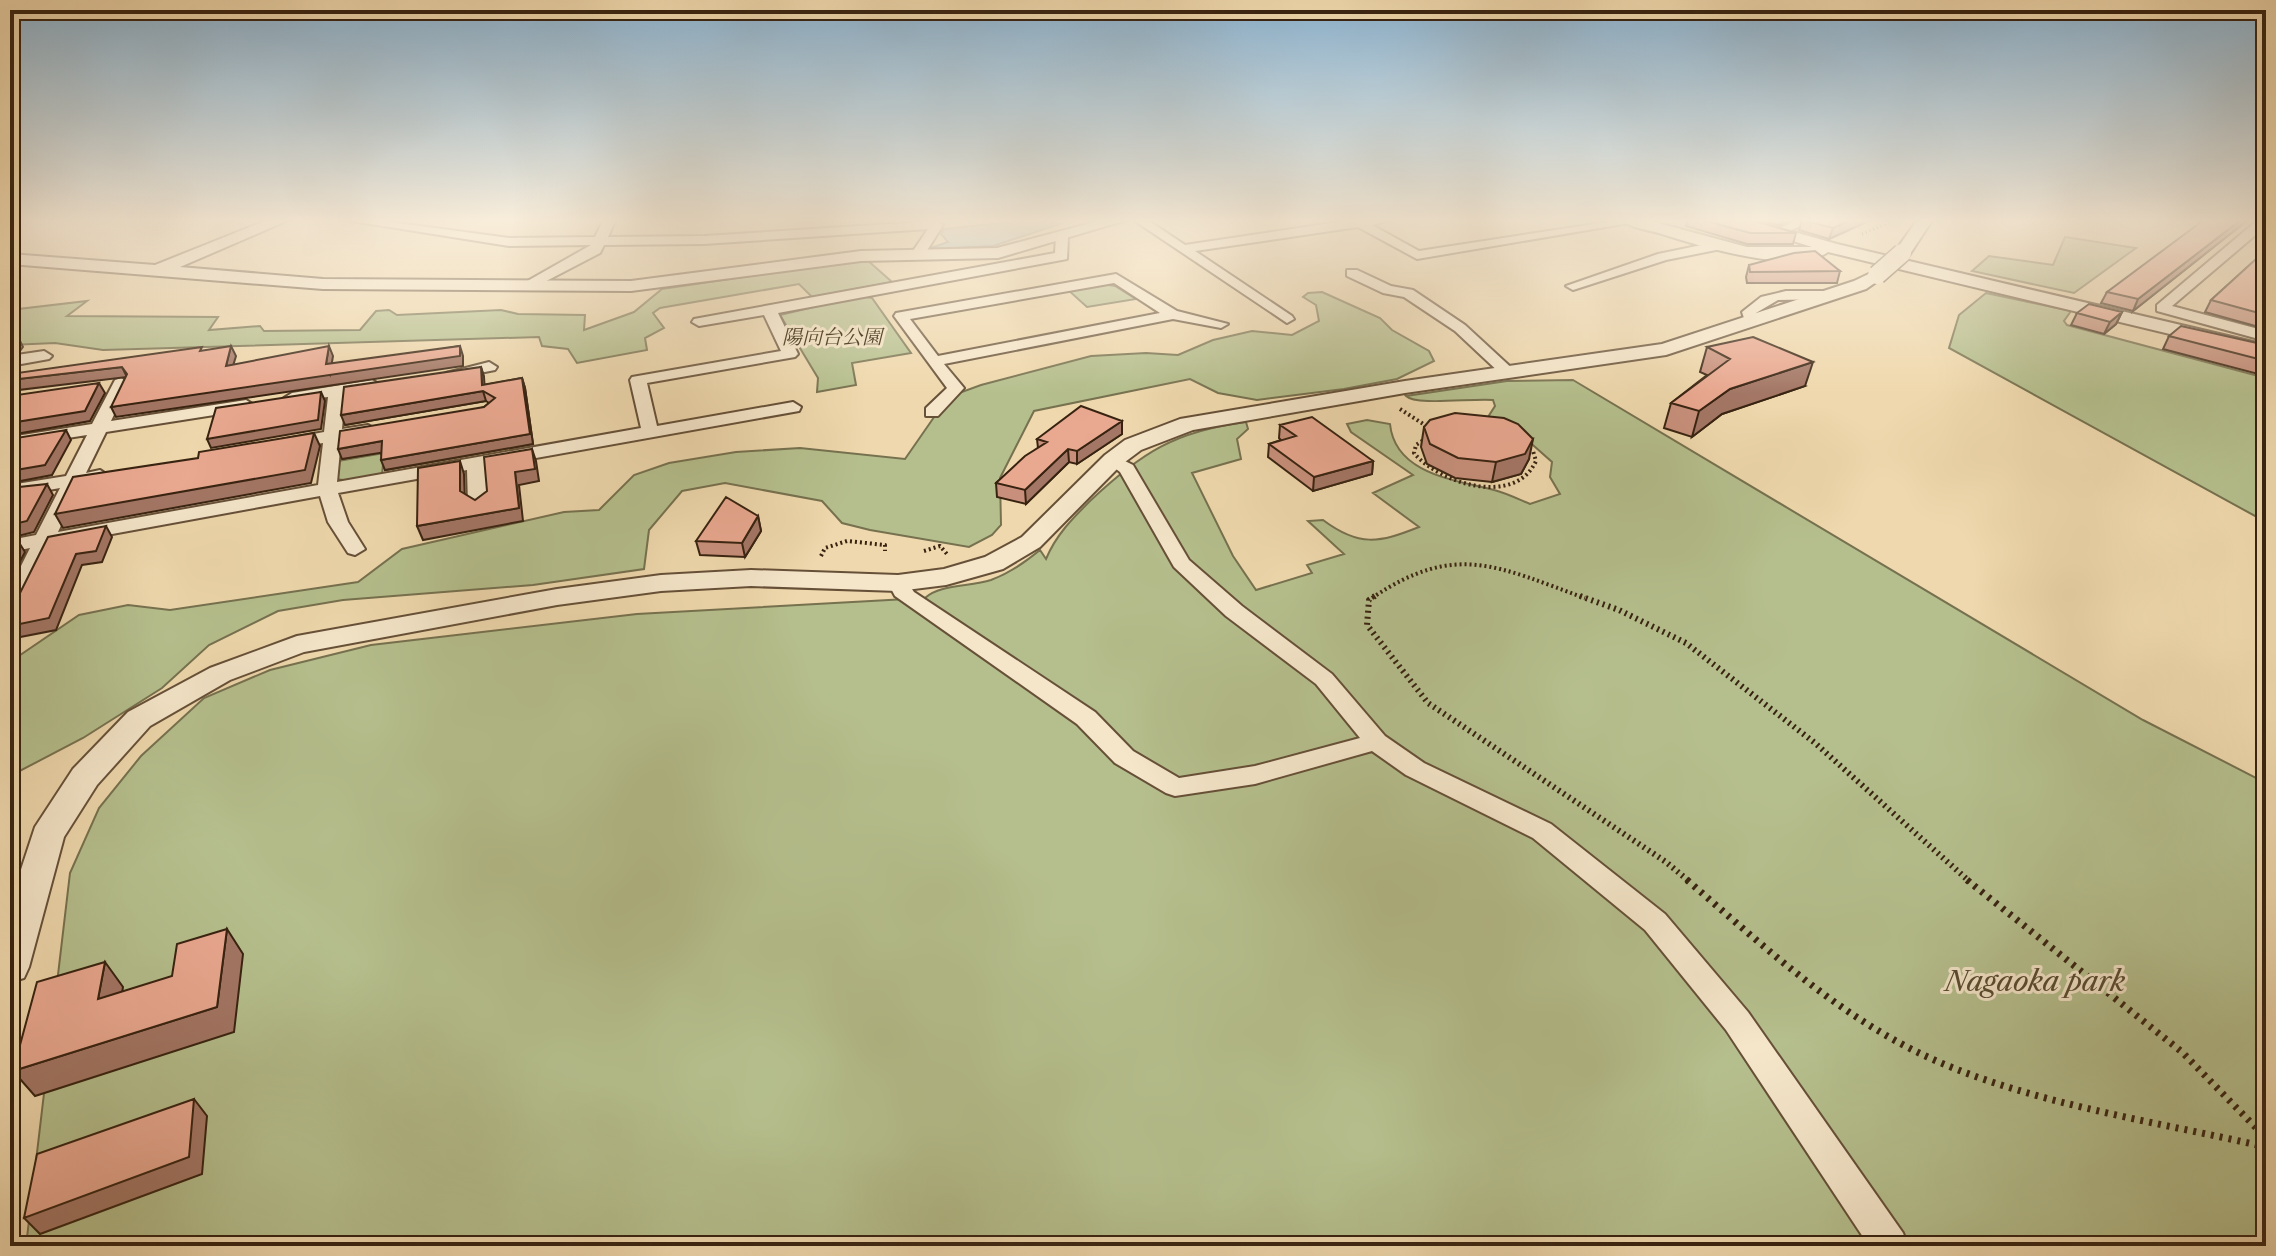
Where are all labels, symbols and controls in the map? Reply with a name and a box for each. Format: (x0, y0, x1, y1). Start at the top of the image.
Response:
park label: 陽向台公園 (782, 325, 885, 349)
park label: Nagaoka park (1943, 964, 2126, 998)

